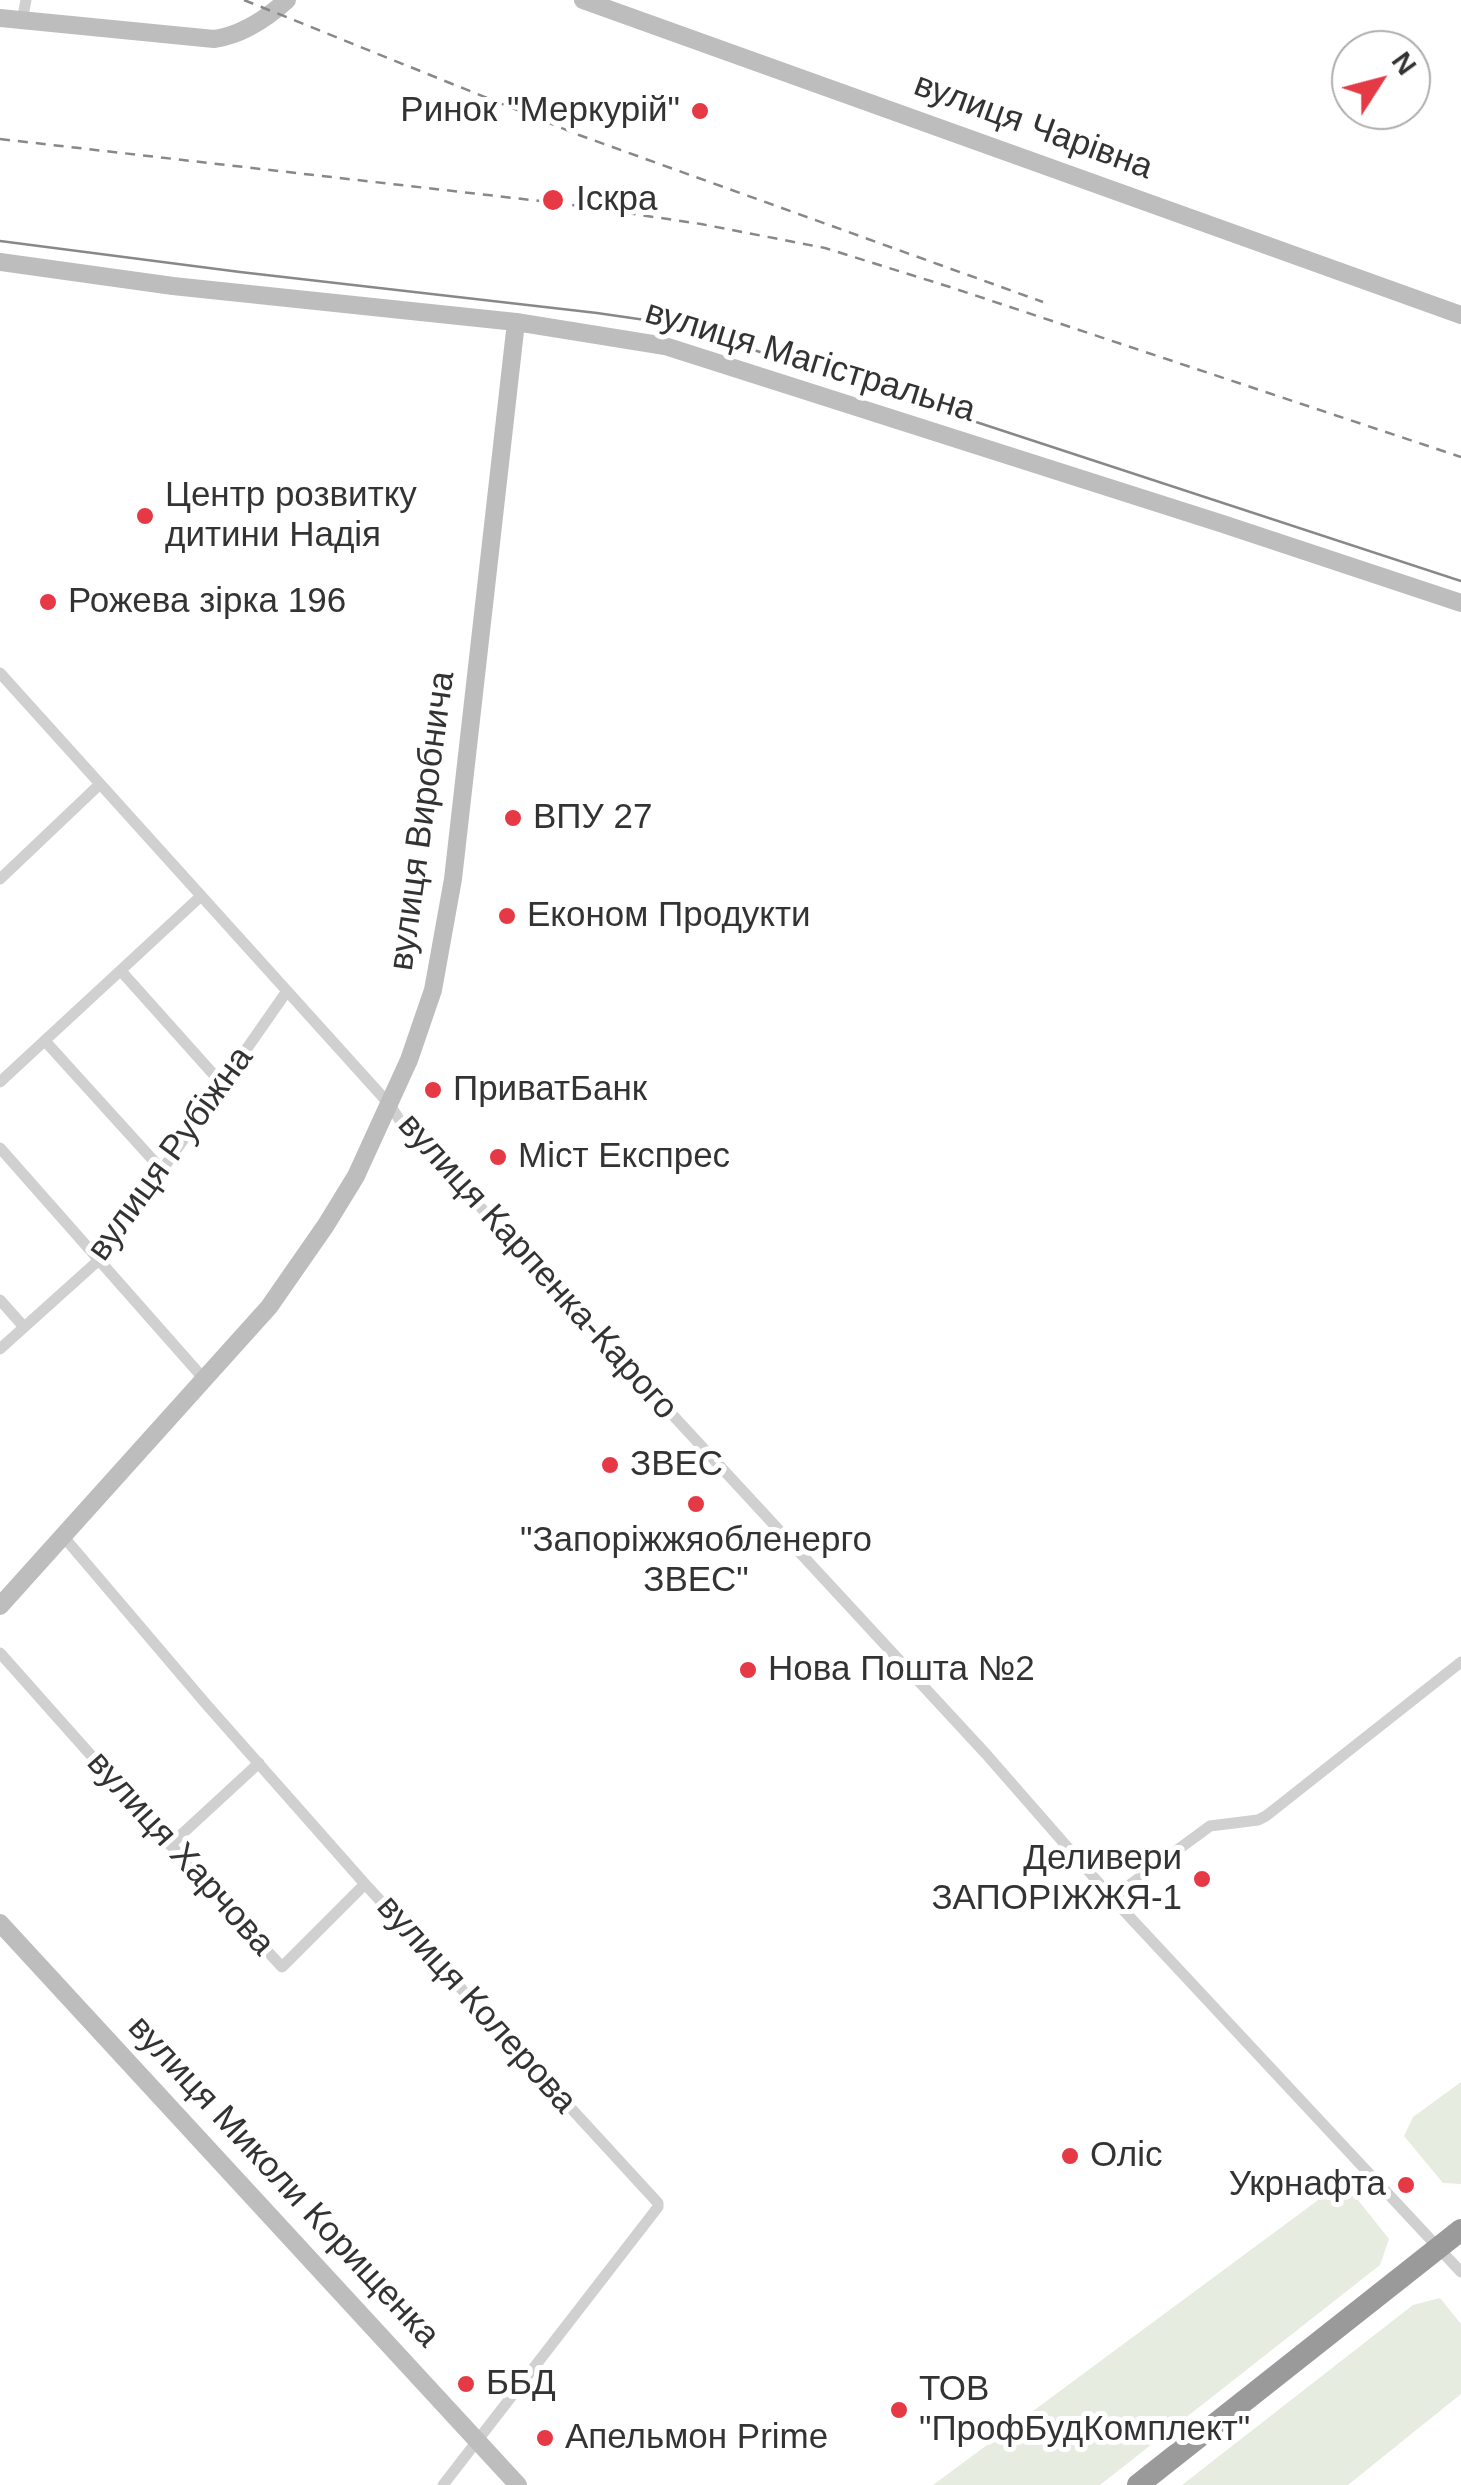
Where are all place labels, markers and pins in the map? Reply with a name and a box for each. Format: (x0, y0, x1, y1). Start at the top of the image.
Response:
place label: Ринок "Меркурій" (400, 90, 680, 132)
marker: Ринок "Меркурій" (689, 100, 711, 122)
place label: Іскра (576, 179, 657, 221)
marker: Іскра (540, 187, 566, 213)
place label: Центр розвитку дитини Надія (165, 475, 417, 557)
marker: Центр розвитку дитини Надія (134, 505, 156, 527)
place label: Рожева зірка 196 (68, 581, 346, 623)
marker: Рожева зірка 196 (37, 591, 59, 613)
place label: ВПУ 27 (533, 797, 652, 839)
marker: ВПУ 27 (502, 807, 524, 829)
place label: Економ Продукти (527, 895, 811, 937)
marker: Економ Продукти (496, 905, 518, 927)
place label: ПриватБанк (453, 1069, 647, 1111)
marker: ПриватБанк (422, 1079, 444, 1101)
place label: Мiст Експрес (518, 1136, 730, 1178)
marker: Мiст Експрес (487, 1146, 509, 1168)
place label: ЗВЕС (630, 1444, 723, 1486)
marker: ЗВЕС (599, 1454, 621, 1476)
marker: "Запоріжжяобленерго ЗВЕС" (685, 1493, 707, 1515)
place label: "Запоріжжяобленерго ЗВЕС" (520, 1520, 872, 1602)
place label: Нова Пошта №2 (768, 1649, 1035, 1691)
marker: Нова Пошта №2 (737, 1659, 759, 1681)
place label: Деливери ЗАПОРІЖЖЯ-1 (931, 1838, 1182, 1920)
marker: Деливери ЗАПОРІЖЖЯ-1 (1191, 1868, 1213, 1890)
place label: Оліс (1090, 2135, 1163, 2177)
marker: Оліс (1059, 2145, 1081, 2167)
place label: Укрнафта (1229, 2164, 1386, 2206)
marker: Укрнафта (1395, 2174, 1417, 2196)
place label: ББД (486, 2363, 556, 2405)
place label: ТОВ "ПрофБудКомплект" (919, 2369, 1250, 2451)
marker: ББД (455, 2373, 477, 2395)
marker: ТОВ "ПрофБудКомплект" (888, 2399, 910, 2421)
place label: Апельмон Prime (565, 2417, 828, 2459)
marker: Апельмон Prime (534, 2427, 556, 2449)

